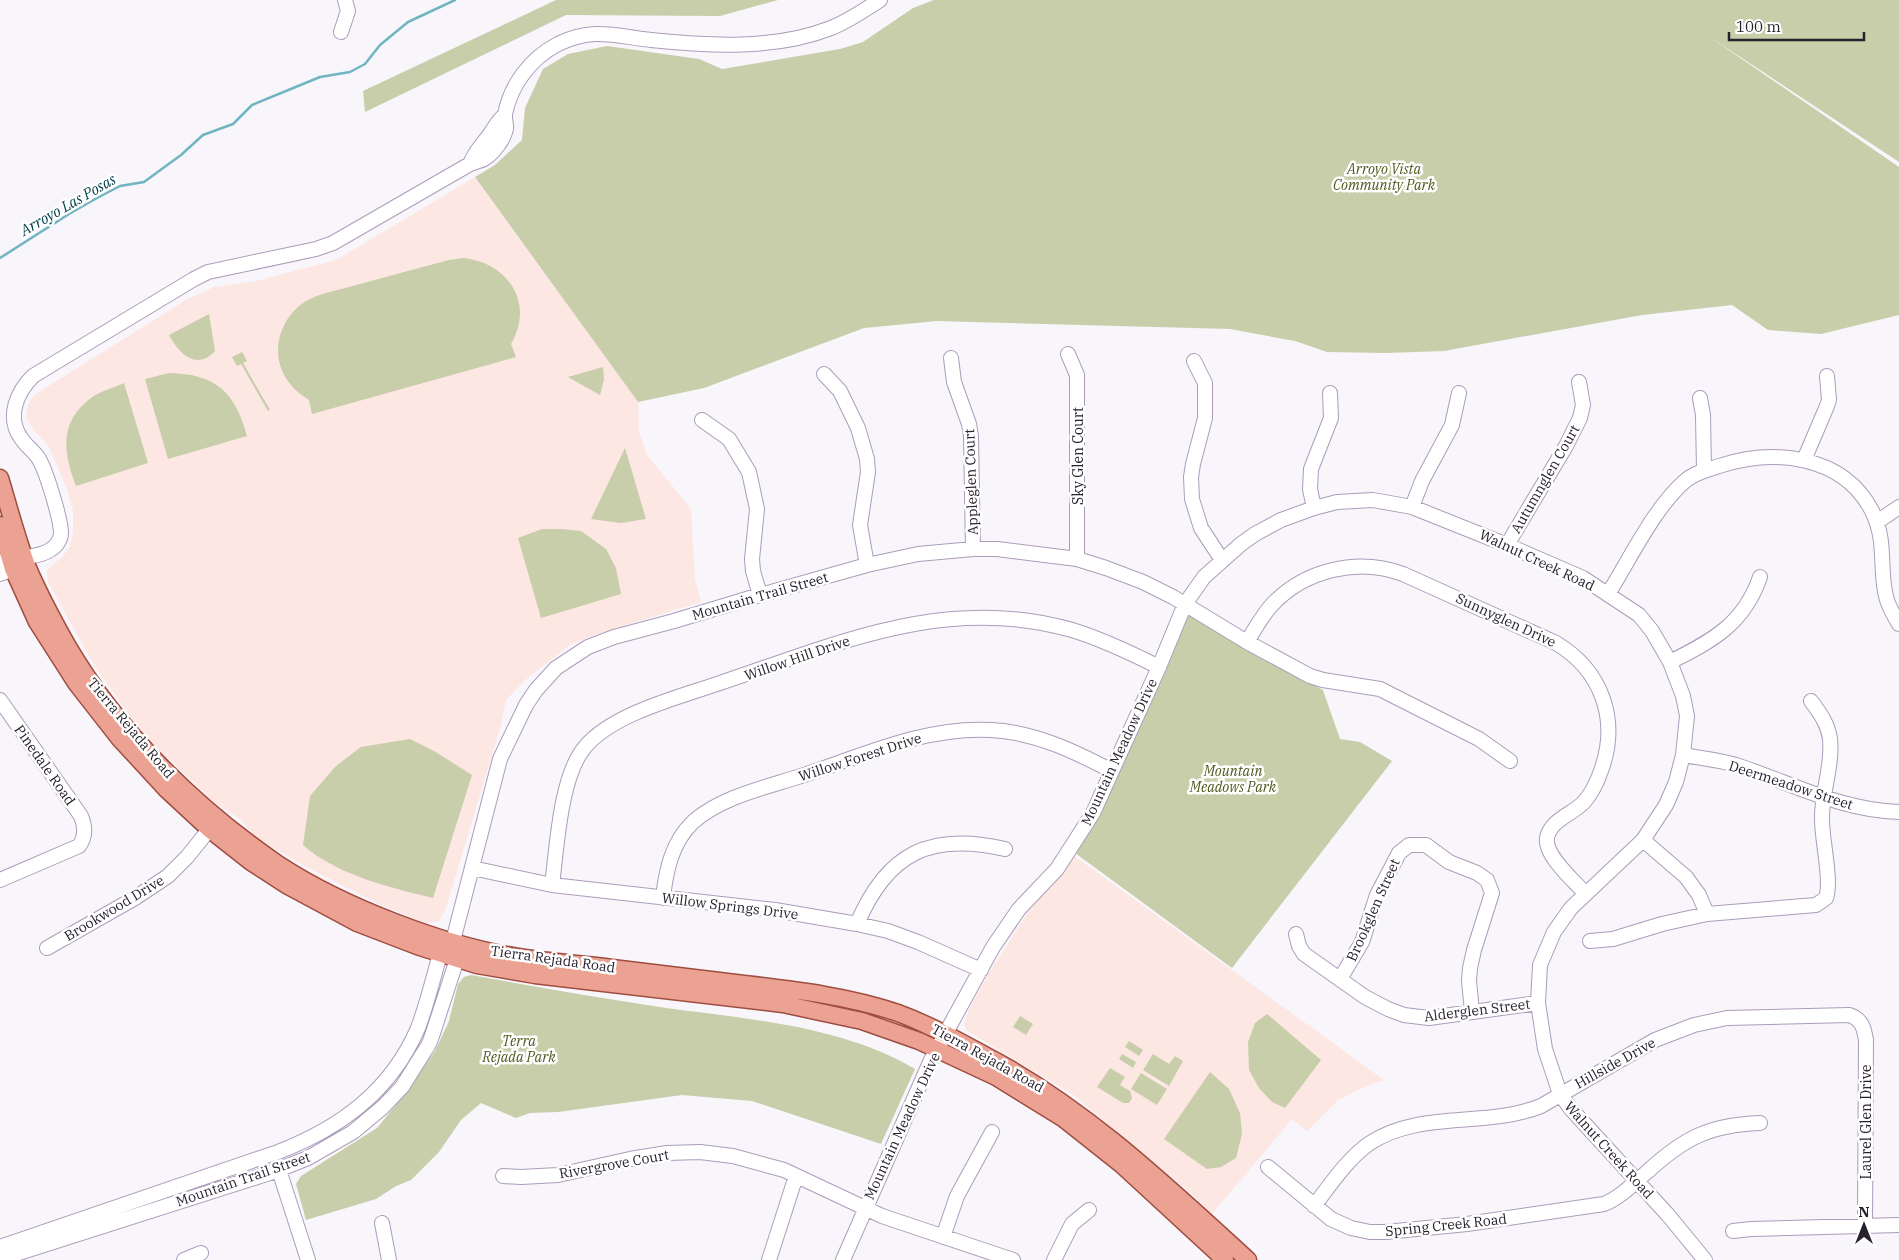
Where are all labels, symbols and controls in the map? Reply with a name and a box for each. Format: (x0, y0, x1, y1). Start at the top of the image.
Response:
scale bar (1729, 10, 1864, 42)
text: 100 m (1736, 17, 1781, 36)
park label: Arroyo Vista Community Park (1333, 160, 1436, 194)
water label: Arroyo Las Posas (16, 169, 119, 240)
street label: Sky Glen Court (1069, 407, 1087, 505)
street label: Autumnglen Court (1507, 422, 1583, 536)
street label: Appleglen Court (960, 428, 982, 536)
street label: Walnut Creek Road (1476, 525, 1598, 595)
street label: Mountain Trail Street (690, 568, 830, 624)
street label: Sunnyglen Drive (1453, 589, 1559, 651)
street label: Willow Hill Drive (742, 632, 852, 684)
street label: Tierra Rejada Road (84, 674, 179, 782)
street label: Mountain Meadow Drive (1077, 676, 1161, 828)
street label: Pinedale Road (11, 721, 80, 809)
street label: Willow Forest Drive (796, 729, 924, 785)
street label: Deermeadow Street (1727, 756, 1855, 814)
park label: Mountain Meadows Park (1189, 762, 1277, 796)
street label: Brookglen Street (1342, 856, 1404, 964)
street label: Brookwood Drive (61, 871, 167, 945)
street label: Willow Springs Drive (661, 889, 799, 923)
street label: Tierra Rejada Road (489, 941, 617, 977)
street label: Alderglen Street (1423, 995, 1531, 1025)
street label: Tierra Rejada Road (929, 1020, 1048, 1097)
park label: Terra Rejada Park (481, 1032, 556, 1066)
street label: Hillside Drive (1571, 1033, 1659, 1093)
street label: Mountain Meadow Drive (860, 1050, 944, 1202)
street label: Laurel Glen Drive (1857, 1064, 1875, 1180)
street label: Walnut Creek Road (1560, 1097, 1658, 1203)
street label: Rivergrove Court (558, 1145, 670, 1183)
street label: Mountain Trail Street (173, 1148, 313, 1210)
north arrow (1839, 1200, 1889, 1250)
text: N (1858, 1203, 1870, 1221)
street label: Spring Creek Road (1384, 1210, 1508, 1240)

